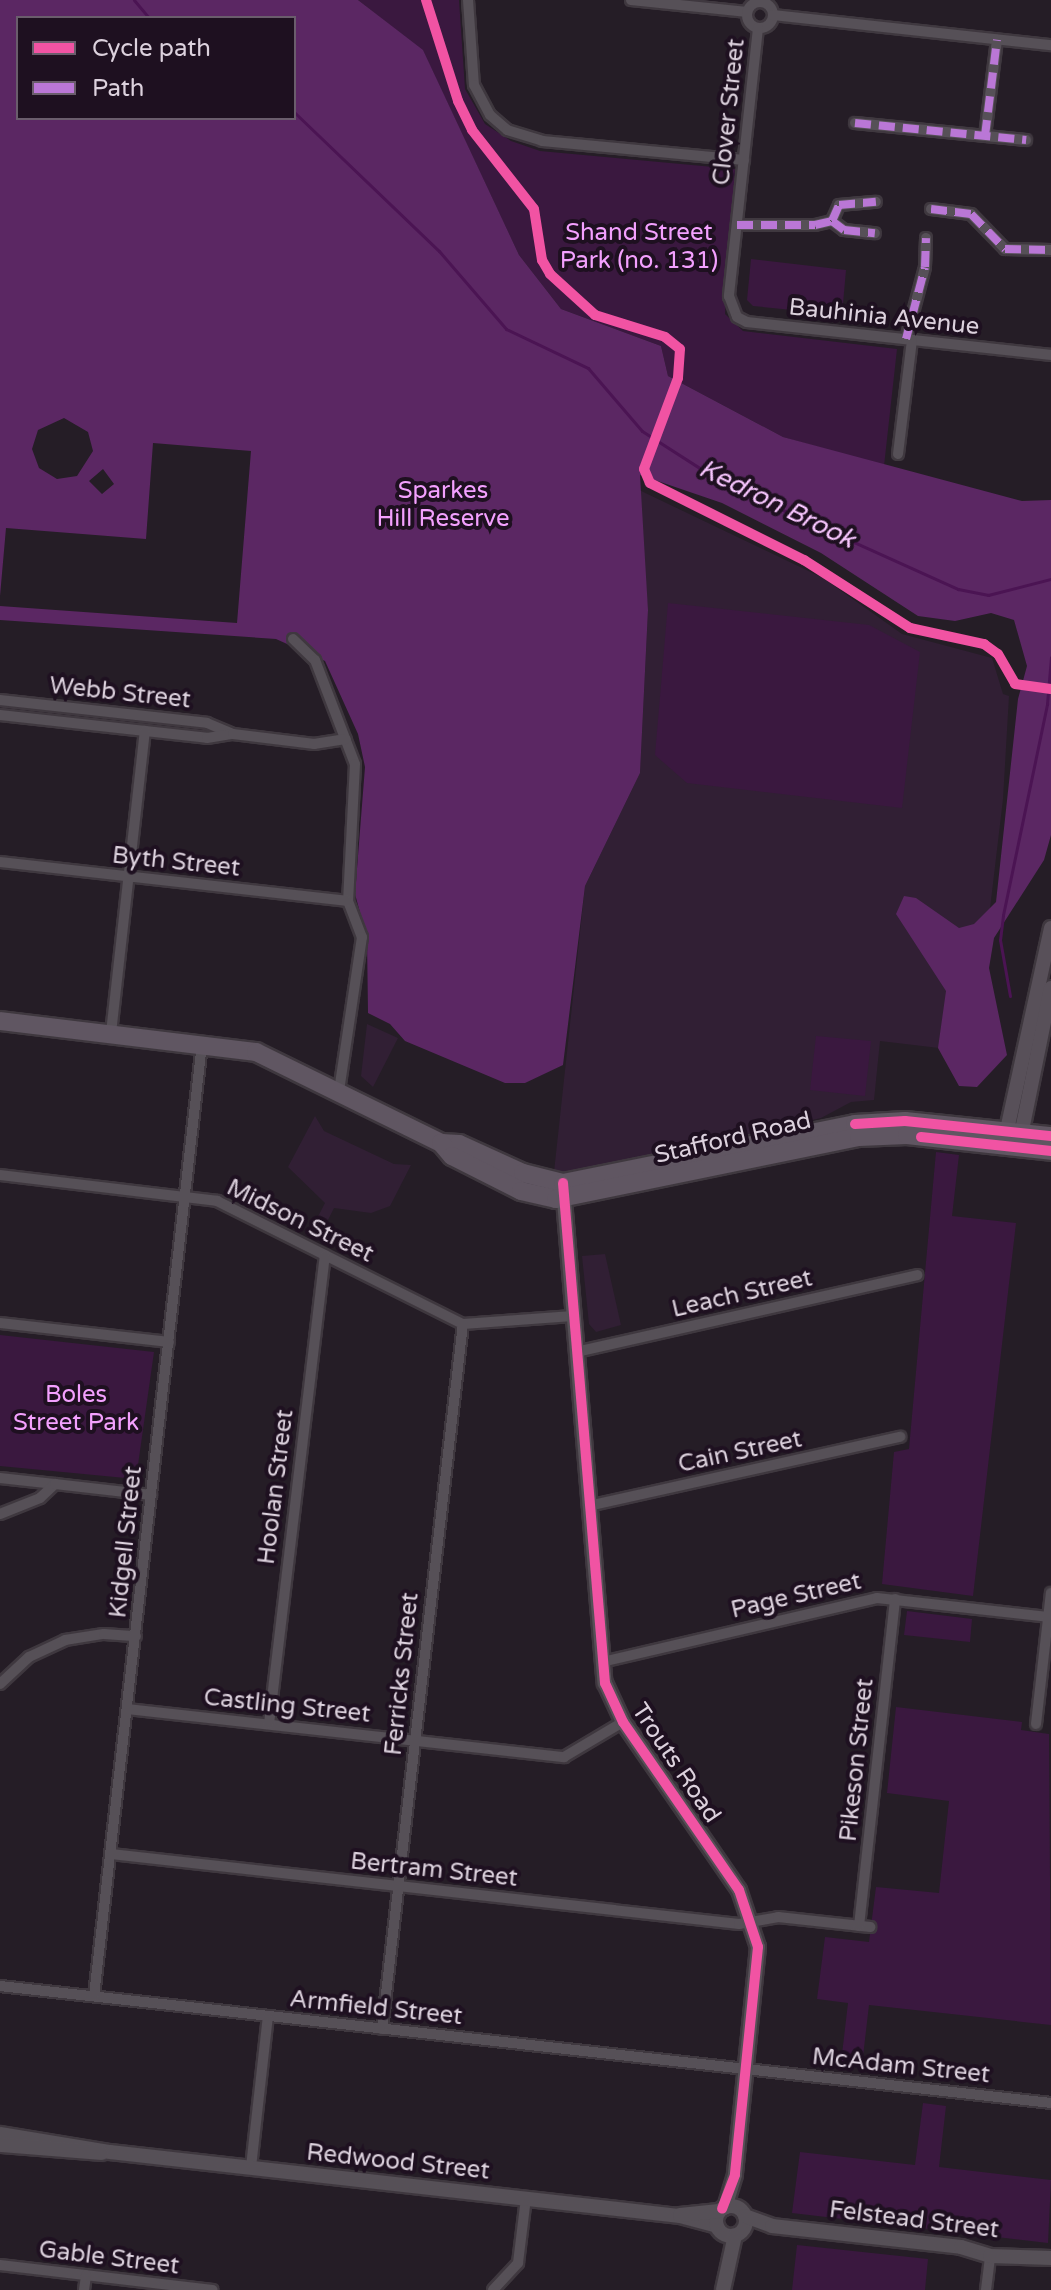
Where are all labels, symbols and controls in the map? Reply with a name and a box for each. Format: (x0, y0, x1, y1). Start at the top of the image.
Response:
legend (16, 16, 296, 120)
text: Cycle path (92, 34, 211, 63)
street label: Clover Street (707, 37, 751, 187)
text: Path (92, 74, 145, 103)
park label: Shand Street Park (no. 131) (560, 219, 718, 275)
street label: Bauhinia Avenue (787, 293, 981, 341)
water label: Kedron Brook (694, 453, 860, 555)
park label: Sparkes Hill Reserve (376, 477, 510, 533)
street label: Webb Street (48, 671, 192, 715)
street label: Byth Street (111, 841, 241, 883)
street label: Stafford Road (652, 1106, 814, 1170)
street label: Midson Street (222, 1173, 378, 1269)
street label: Leach Street (669, 1264, 815, 1324)
park label: Boles Street Park (13, 1381, 139, 1437)
street label: Hoolan Street (252, 1408, 300, 1566)
street label: Cain Street (676, 1425, 804, 1479)
street label: Kidgell Street (104, 1465, 148, 1619)
street label: Page Street (728, 1567, 864, 1625)
street label: Ferricks Street (379, 1591, 425, 1757)
street label: Pikeson Street (834, 1677, 880, 1843)
street label: Castling Street (202, 1683, 372, 1729)
street label: Trouts Road (625, 1698, 727, 1828)
street label: Bertram Street (349, 1847, 519, 1893)
street label: Armfield Street (288, 1985, 464, 2031)
street label: McAdam Street (811, 2042, 991, 2090)
street label: Redwood Street (305, 2138, 491, 2186)
street label: Felstead Street (828, 2195, 1000, 2245)
street label: Gable Street (37, 2235, 181, 2281)

